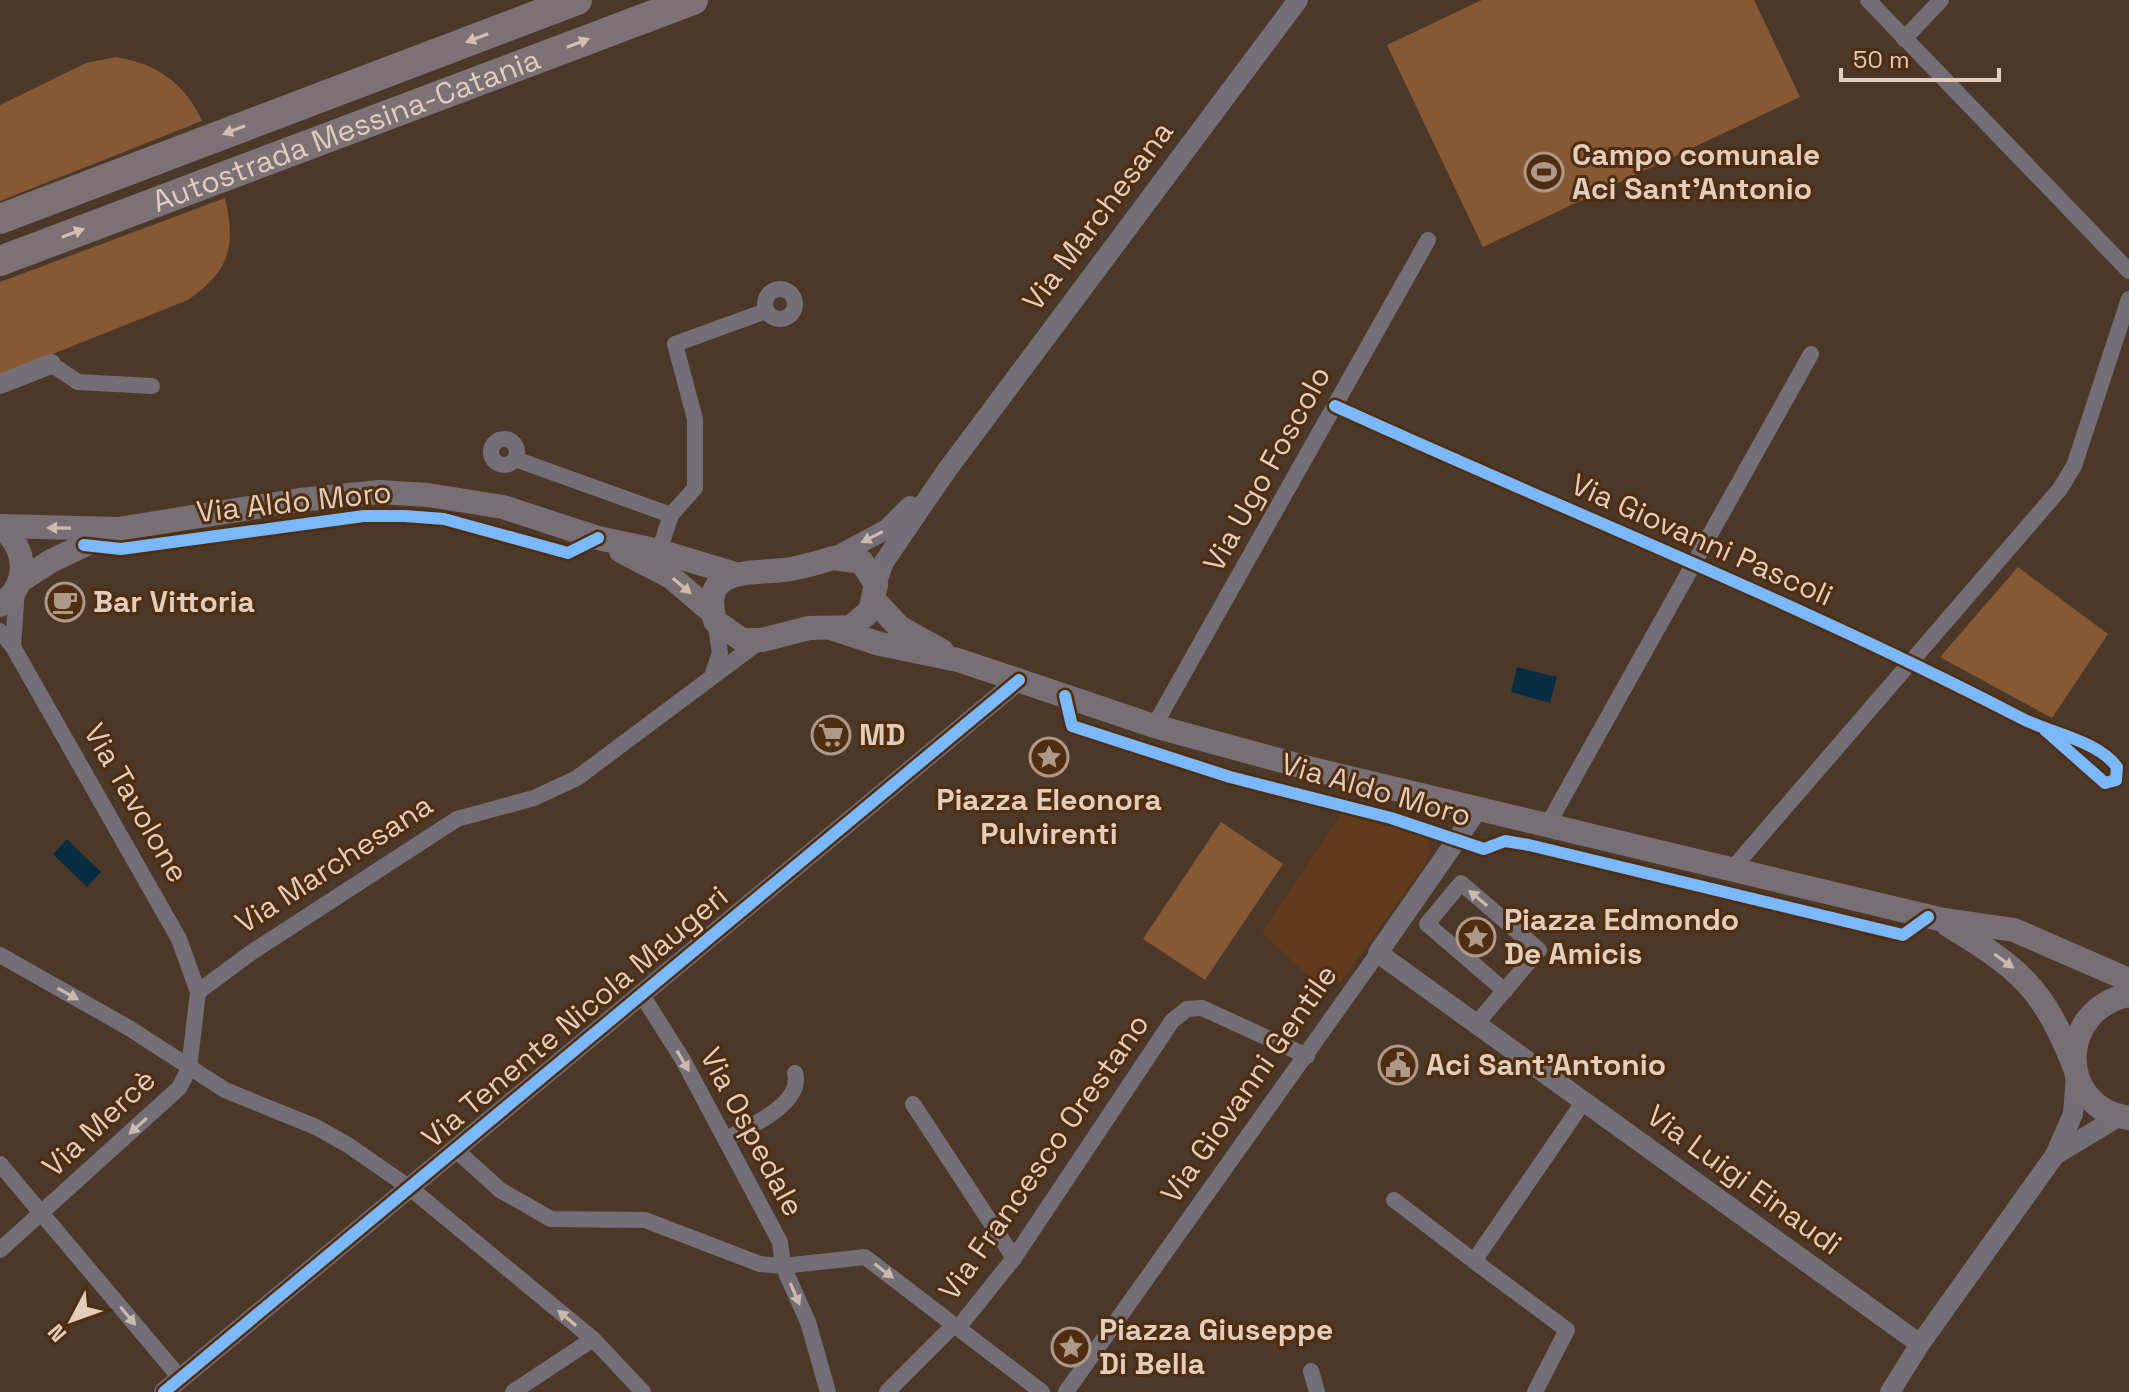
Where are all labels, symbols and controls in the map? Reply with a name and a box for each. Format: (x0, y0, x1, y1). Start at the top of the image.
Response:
one-way arrow (465, 32, 489, 45)
scale bar (1841, 32, 1999, 82)
one-way arrow (567, 36, 591, 49)
street label: Autostrada Messina-Catania (147, 39, 546, 221)
text: 50 m (1853, 44, 1910, 75)
street label: Via Marchesana (1014, 113, 1182, 318)
one-way arrow (222, 124, 246, 137)
place label: Campo comunale Aci Sant'Antonio (1572, 135, 1820, 208)
sports icon: Campo comunale Aci Sant'Antonio (1523, 151, 1565, 193)
one-way arrow (61, 226, 85, 239)
street label: Via Ugo Foscolo (1194, 359, 1339, 578)
street label: Via Giovanni Pascoli (1565, 464, 1839, 615)
street label: Via Aldo Moro (194, 472, 394, 531)
one-way arrow (46, 522, 71, 535)
one-way arrow (861, 530, 884, 543)
one-way arrow (672, 577, 692, 594)
cafe icon: Bar Vittoria (44, 581, 86, 623)
place label: Bar Vittoria (93, 582, 255, 621)
supermarket icon: MD (810, 714, 852, 756)
place label: MD (859, 715, 905, 754)
street label: Via Tavolone (75, 716, 198, 889)
place icon: Piazza Eleonora Pulvirenti (1028, 736, 1070, 778)
street label: Via Aldo Moro (1277, 744, 1476, 835)
place label: Piazza Eleonora Pulvirenti (936, 780, 1162, 853)
street label: Via Marchesana (228, 785, 440, 942)
street label: Via Tenente Nicola Maugeri (413, 877, 736, 1156)
one-way arrow (1468, 890, 1488, 907)
place label: Piazza Edmondo De Amicis (1504, 900, 1739, 973)
place icon: Piazza Edmondo De Amicis (1455, 916, 1497, 958)
one-way arrow (1994, 953, 2015, 968)
street label: Via Giovanni Gentile (1152, 957, 1346, 1211)
one-way arrow (57, 986, 79, 1000)
street label: Via Francesco Orestano (930, 1006, 1157, 1308)
street label: Via Ospedale (692, 1041, 813, 1223)
public building icon: Aci Sant'Antonio (1377, 1044, 1419, 1086)
place label: Aci Sant'Antonio (1426, 1045, 1666, 1084)
one-way arrow (676, 1050, 690, 1072)
street label: Via Mercè (34, 1060, 164, 1185)
street label: Via Luigi Einaudi (1639, 1096, 1849, 1263)
one-way arrow (128, 1117, 147, 1135)
one-way arrow (874, 1263, 894, 1279)
north arrow (32, 1280, 112, 1360)
one-way arrow (789, 1282, 802, 1306)
one-way arrow (119, 1306, 136, 1326)
one-way arrow (558, 1310, 578, 1327)
place label: Piazza Giuseppe Di Bella (1099, 1310, 1333, 1383)
text: N (42, 1318, 72, 1348)
place icon: Piazza Giuseppe Di Bella (1050, 1326, 1092, 1368)

